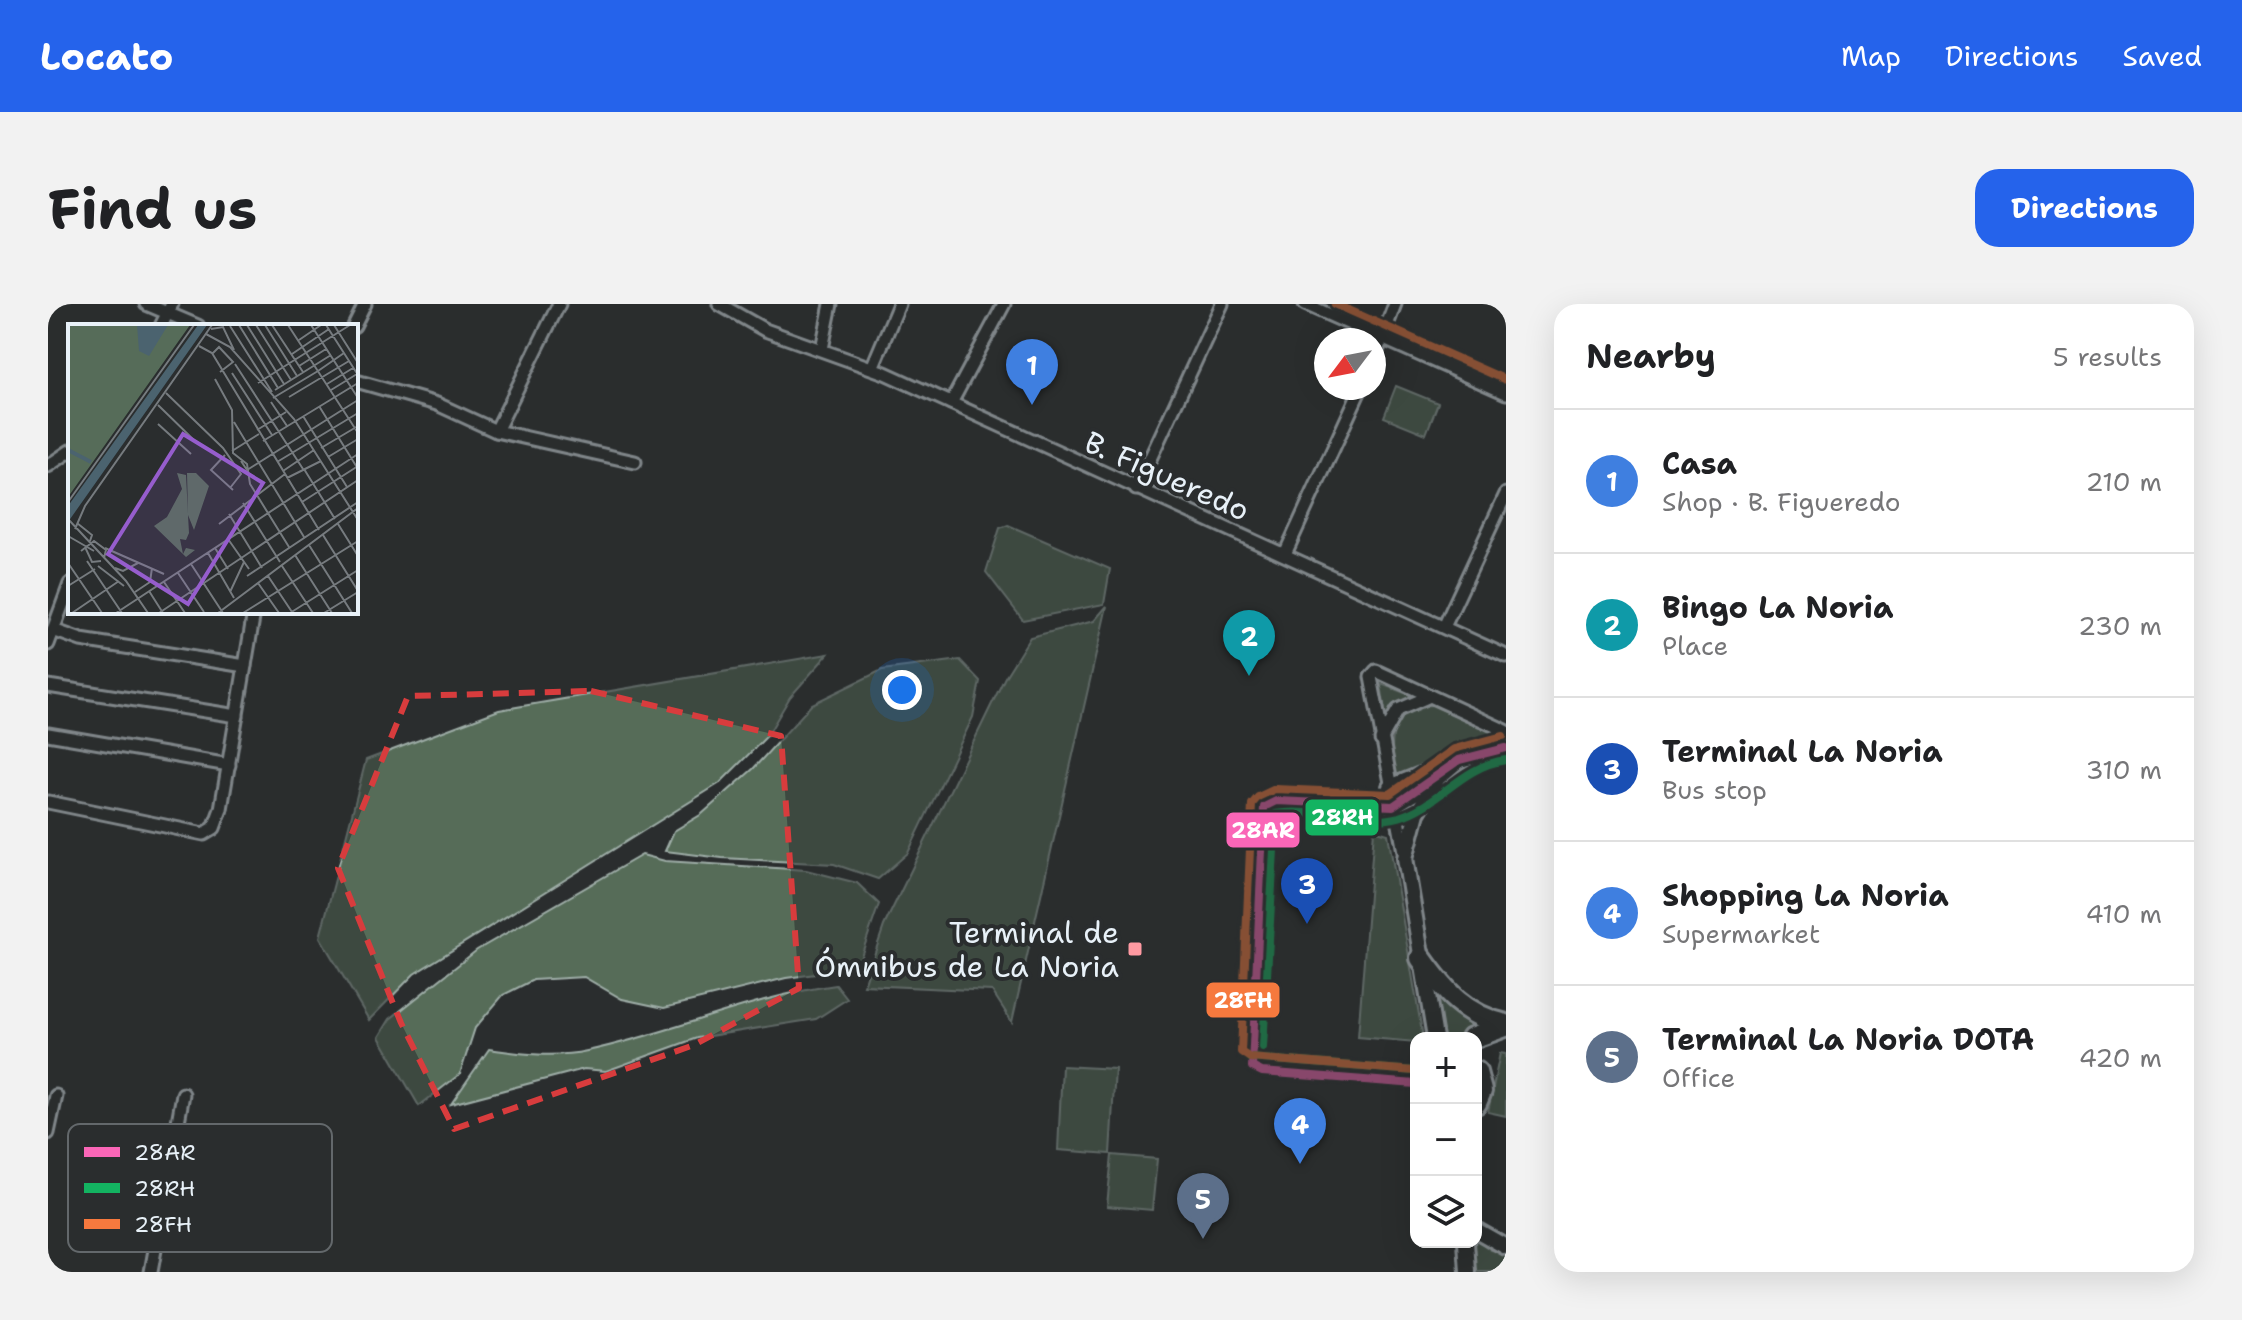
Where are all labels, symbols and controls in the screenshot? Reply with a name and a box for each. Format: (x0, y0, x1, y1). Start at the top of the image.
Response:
text: Locato (40, 31, 173, 82)
text: Map (1841, 37, 1901, 75)
text: Directions (1945, 37, 2079, 75)
text: Saved (2123, 37, 2202, 75)
button: Directions (1975, 169, 2194, 247)
text: Find us (48, 171, 257, 246)
inset map (68, 324, 358, 614)
north arrow (1314, 328, 1386, 400)
text: Nearby (1586, 333, 1716, 379)
pin: 1 (1006, 339, 1058, 405)
text: 5 results (2053, 339, 2162, 374)
street label: B. Figueredo (1078, 421, 1256, 531)
text: Casa (1662, 443, 1737, 484)
text: 1 (1606, 464, 1618, 499)
text: 210 m (2085, 464, 2162, 499)
text: Shop · B. Figueredo (1662, 484, 1901, 519)
text: Bingo La Noria (1662, 587, 1893, 628)
text: 2 (1603, 608, 1621, 643)
text: 230 m (2078, 608, 2162, 643)
pin: 2 (1223, 610, 1275, 676)
text: Place (1662, 628, 1728, 663)
your location (882, 670, 922, 710)
text: Terminal La Noria (1662, 731, 1943, 772)
text: 3 (1603, 752, 1621, 787)
text: 310 m (2086, 752, 2162, 787)
text: Bus stop (1662, 772, 1767, 807)
line badge: 28RH (1304, 798, 1380, 837)
text: 28RH (1311, 803, 1373, 832)
line badge: 28AR (1225, 811, 1301, 849)
text: 28AR (1231, 816, 1295, 845)
pin: 3 (1281, 858, 1333, 924)
text: Shopping La Noria (1662, 875, 1949, 916)
text: 4 (1603, 896, 1621, 931)
text: 410 m (2085, 896, 2162, 931)
place label: Terminal de Ómnibus de La Noria (814, 912, 1119, 987)
text: Supermarket (1662, 916, 1820, 951)
marker: Terminal de Ómnibus de La Noria (1126, 940, 1144, 958)
line badge: 28FH (1205, 981, 1281, 1019)
text: 28FH (1213, 986, 1273, 1015)
text: Terminal La Noria DOTA (1662, 1019, 2034, 1060)
map controls (1410, 1032, 1482, 1248)
button: + (1410, 1032, 1482, 1104)
text: 5 (1604, 1040, 1620, 1075)
text: 420 m (2079, 1040, 2162, 1075)
text: Office (1662, 1060, 1735, 1095)
pin: 4 (1274, 1098, 1326, 1164)
button: − (1410, 1104, 1482, 1176)
legend (68, 1124, 332, 1252)
text: 28AR (134, 1138, 195, 1167)
pin: 5 (1177, 1173, 1229, 1239)
text: 28RH (134, 1174, 195, 1203)
button: layers (1410, 1176, 1482, 1248)
text: 28FH (134, 1210, 192, 1239)

